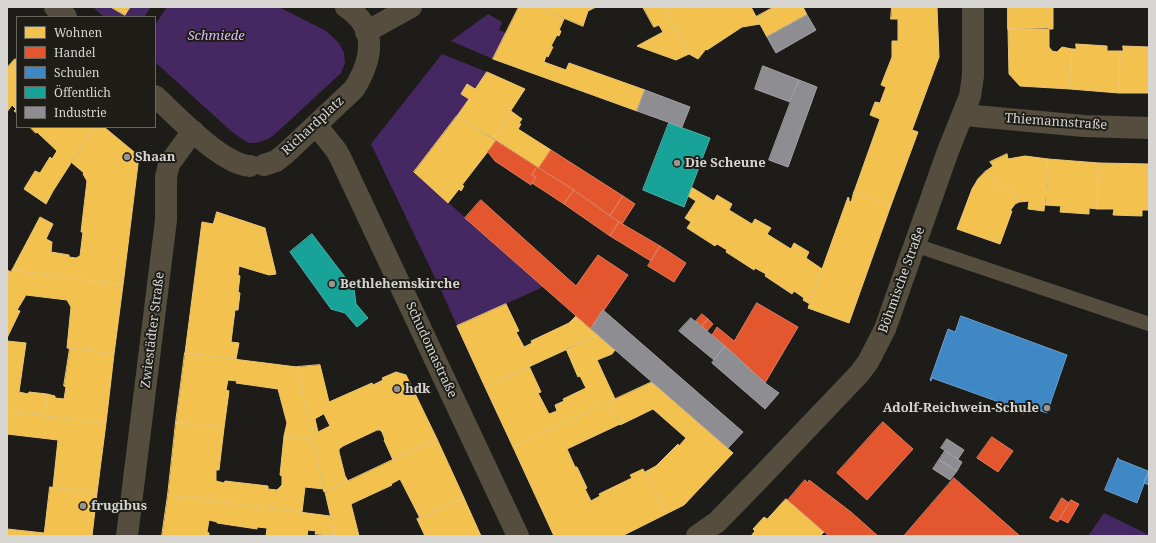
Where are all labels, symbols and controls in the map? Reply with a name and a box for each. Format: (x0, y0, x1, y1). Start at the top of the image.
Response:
legend (16, 16, 156, 128)
text: Wohnen (54, 24, 102, 41)
park label: Schmiede (187, 28, 245, 44)
text: Handel (54, 44, 96, 61)
text: Schulen (54, 64, 100, 81)
text: Öffentlich (54, 84, 111, 101)
street label: Richardplatz (279, 93, 347, 159)
text: Industrie (54, 104, 107, 121)
street label: Thiemannstraße (1004, 111, 1108, 133)
place label: Shaan (135, 149, 175, 165)
marker: Shaan (122, 152, 132, 162)
place label: Die Scheune (685, 155, 766, 171)
marker: Die Scheune (672, 158, 682, 168)
street label: Böhmische Straße (876, 225, 928, 335)
street label: Zwiestädter Straße (138, 271, 168, 389)
place label: Bethlehemskirche (340, 276, 460, 292)
marker: Bethlehemskirche (327, 279, 337, 289)
street label: Schudomastraße (402, 300, 460, 400)
place label: hdk (405, 381, 430, 397)
marker: hdk (392, 384, 402, 394)
place label: Adolf-Reichwein-Schule (883, 400, 1039, 416)
marker: Adolf-Reichwein-Schule (1042, 403, 1052, 413)
place label: frugibus (91, 498, 147, 514)
marker: frugibus (78, 501, 88, 511)

